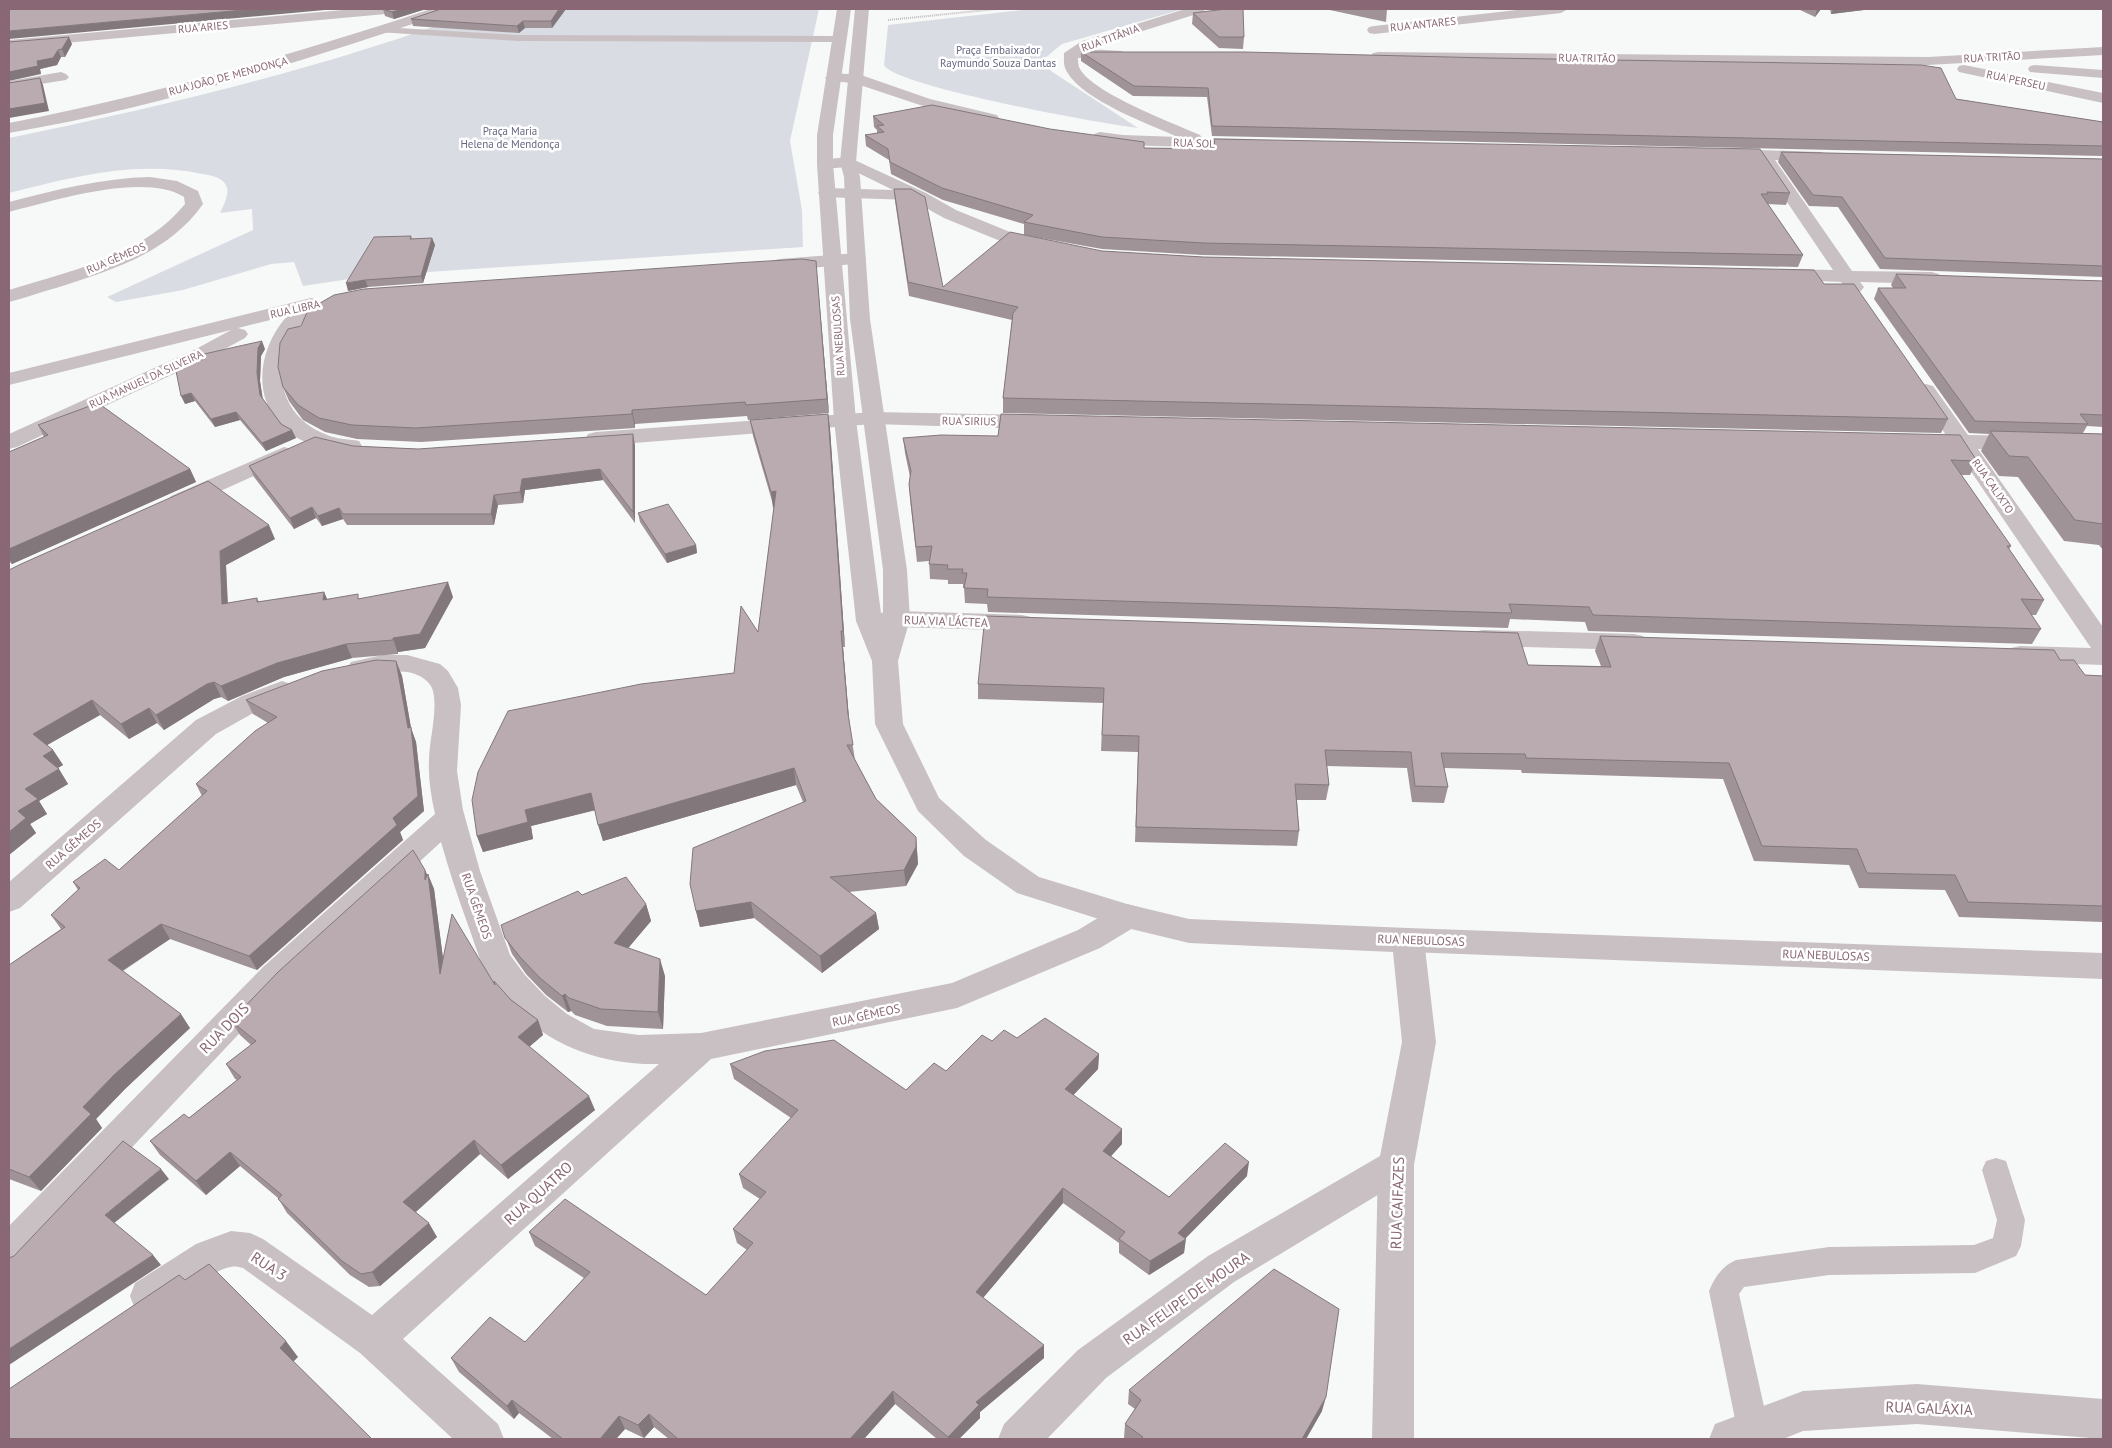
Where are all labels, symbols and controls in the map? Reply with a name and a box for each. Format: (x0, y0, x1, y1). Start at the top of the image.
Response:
street label: RUA ANTARES (1389, 14, 1457, 34)
street label: RUA ARIES (177, 18, 229, 36)
street label: RUA TITÂNIA (1079, 21, 1141, 55)
park label: Praça Embaixador Raymundo Souza Dantas (940, 43, 1056, 70)
street label: RUA TRITÃO (1963, 49, 2021, 65)
street label: RUA TRITÃO (1558, 51, 1616, 65)
street label: RUA JOÃO DE MENDONÇA (167, 53, 289, 99)
street label: RUA PERSEU (1985, 67, 2047, 93)
park label: Praça Maria Helena de Mendonça (460, 124, 560, 151)
street label: RUA SOL (1173, 135, 1215, 151)
street label: RUA GÊMEOS (84, 239, 148, 277)
street label: RUA NEBULOSAS (828, 295, 848, 376)
street label: RUA LIBRA (269, 296, 322, 322)
street label: RUA MANUEL DA SILVEIRA (87, 346, 206, 412)
street label: RUA SIRIUS (942, 414, 996, 428)
street label: RUA CALIXTO (1969, 456, 2017, 516)
street label: RUA VIA LÁCTEA (904, 612, 988, 630)
street label: RUA GÊMEOS (42, 816, 104, 872)
street label: RUA GÊMEOS (459, 871, 495, 941)
street label: RUA NEBULOSAS (1377, 931, 1465, 949)
street label: RUA NEBULOSAS (1782, 946, 1870, 964)
street label: RUA DOIS (195, 999, 253, 1057)
street label: RUA GÊMEOS (831, 1000, 901, 1030)
street label: RUA CAIFAZES (1386, 1156, 1408, 1250)
street label: RUA QUATRO (500, 1157, 576, 1229)
street label: RUA 3 (247, 1247, 291, 1285)
street label: RUA FELIPE DE MOURA (1119, 1247, 1253, 1349)
street label: RUA GALÁXIA (1885, 1397, 1973, 1419)

